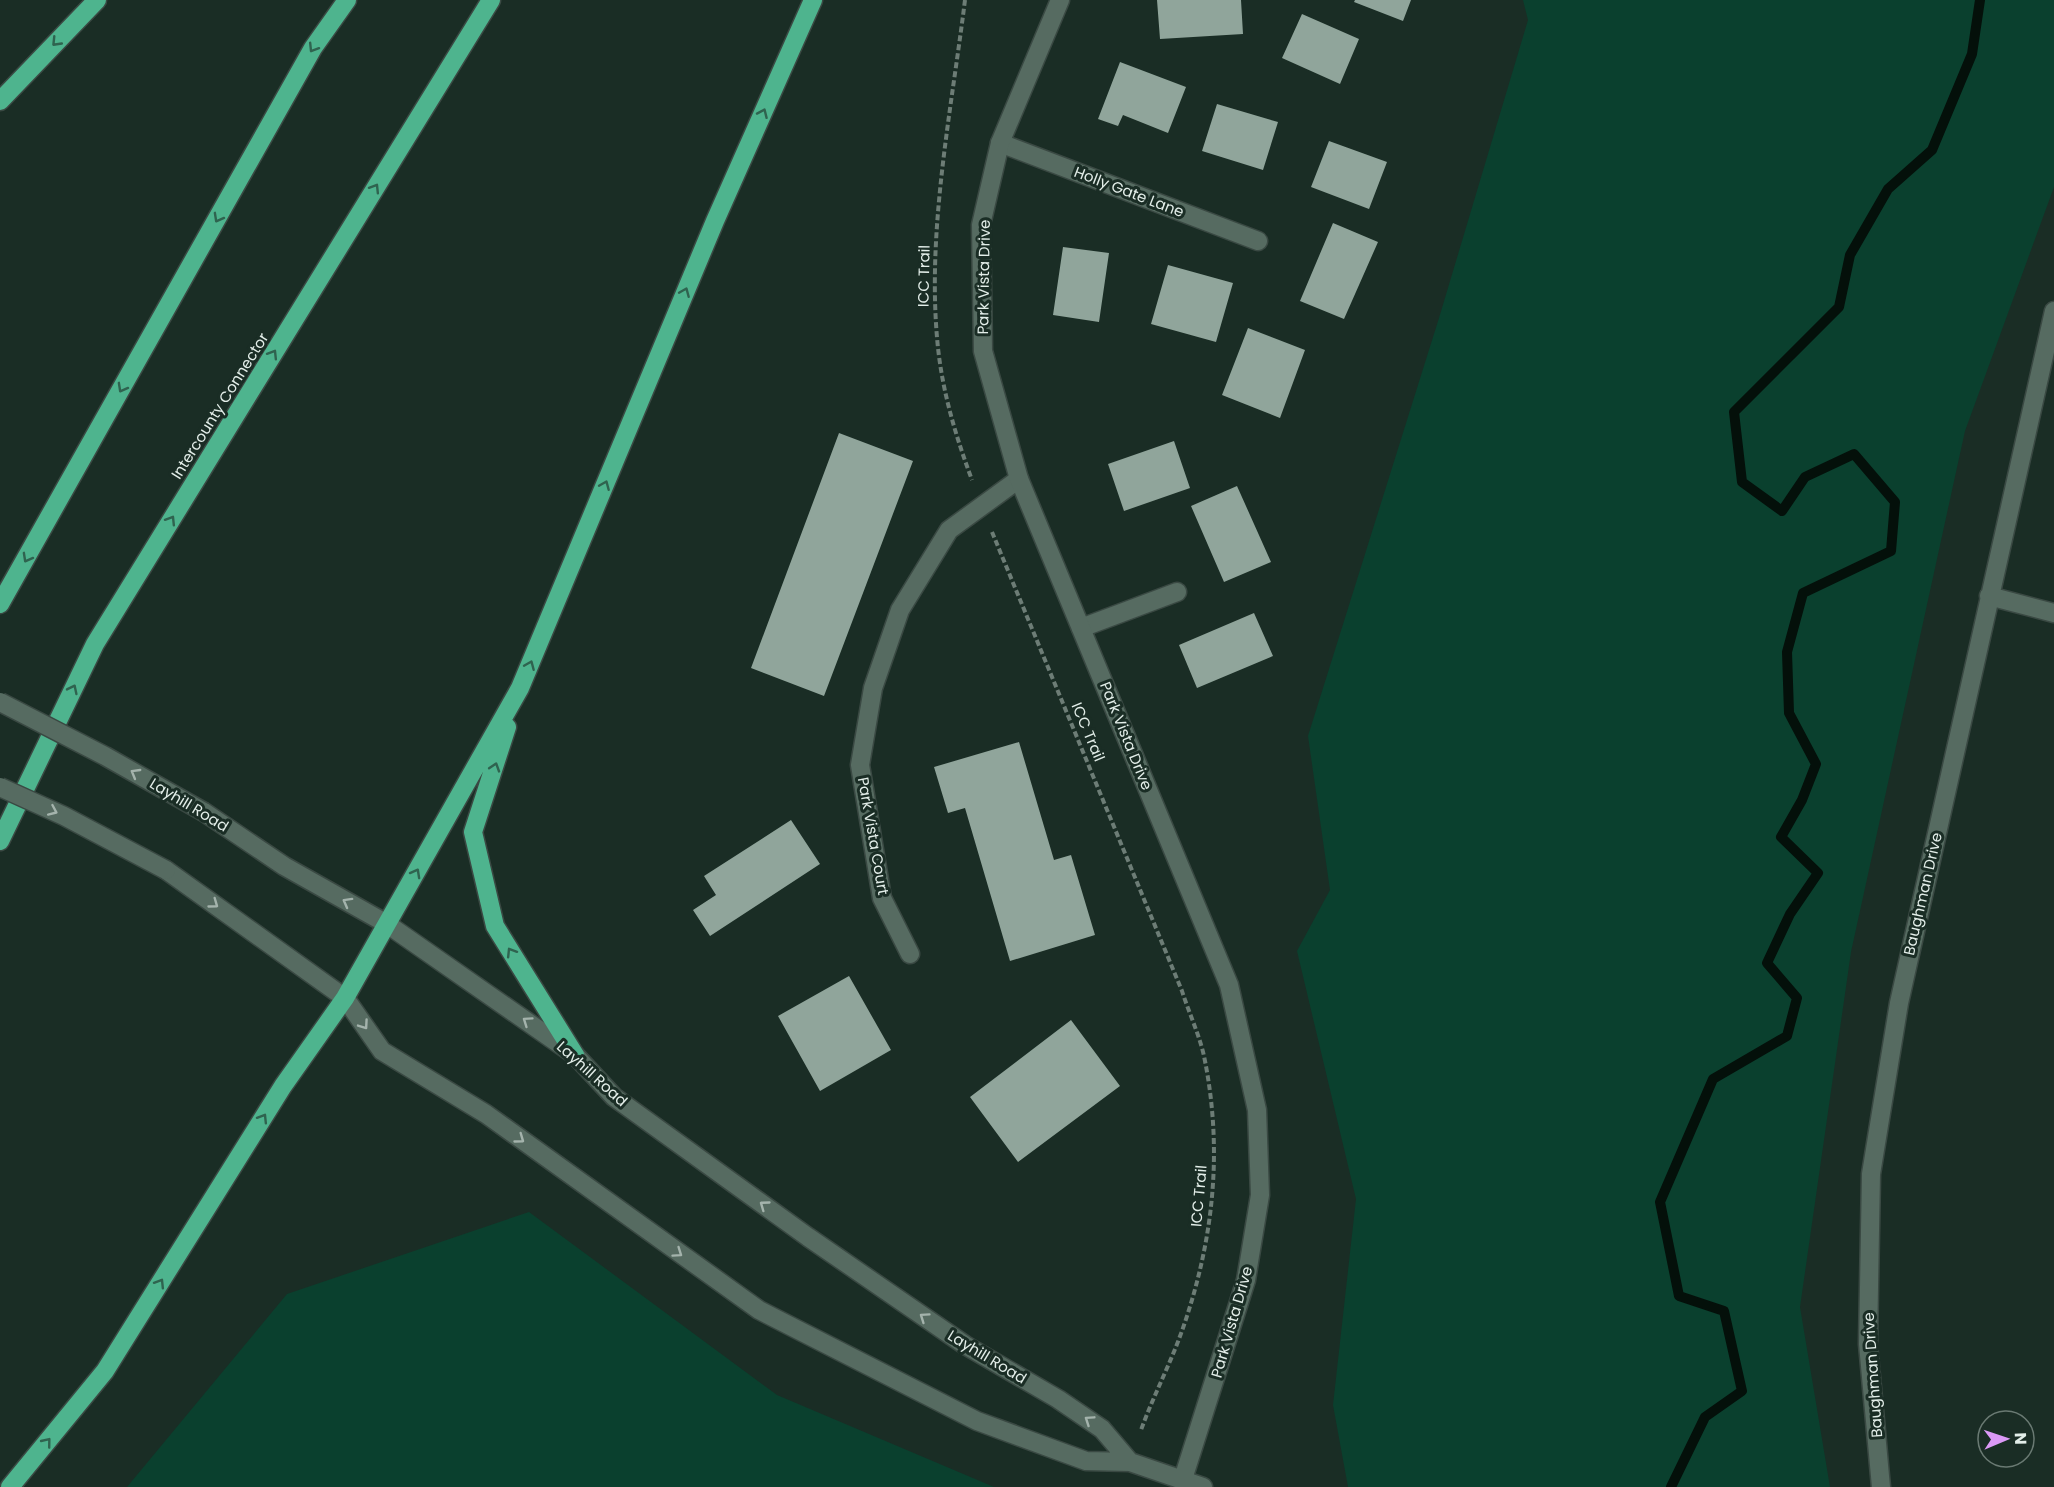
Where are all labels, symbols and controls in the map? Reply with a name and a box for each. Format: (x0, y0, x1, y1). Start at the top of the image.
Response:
one-way arrow (53, 35, 64, 46)
one-way arrow (309, 42, 321, 52)
one-way arrow (756, 108, 768, 119)
street label: Holly Gate Lane (1071, 161, 1187, 222)
one-way arrow (368, 184, 380, 194)
one-way arrow (213, 212, 225, 222)
street label: Park Vista Drive (972, 219, 995, 335)
street label: ICC Trail (912, 245, 935, 307)
one-way arrow (678, 287, 690, 298)
street label: Intercounty Connector (166, 328, 273, 483)
one-way arrow (266, 350, 278, 360)
one-way arrow (118, 382, 129, 392)
one-way arrow (598, 481, 610, 492)
one-way arrow (163, 516, 175, 526)
one-way arrow (22, 552, 34, 562)
one-way arrow (522, 661, 534, 672)
street label: Park Vista Drive (1095, 679, 1158, 793)
one-way arrow (66, 684, 78, 695)
street label: ICC Trail (1067, 699, 1110, 764)
one-way arrow (487, 762, 500, 773)
one-way arrow (131, 769, 141, 780)
street label: Layhill Road (146, 773, 233, 836)
street label: Park Vista Court (853, 775, 894, 896)
one-way arrow (47, 804, 58, 816)
street label: Baughman Drive (1898, 830, 1947, 957)
one-way arrow (409, 869, 420, 879)
one-way arrow (207, 897, 218, 908)
one-way arrow (343, 898, 353, 909)
one-way arrow (507, 947, 518, 958)
one-way arrow (523, 1017, 534, 1028)
one-way arrow (357, 1018, 368, 1029)
street label: Layhill Road (552, 1036, 632, 1111)
one-way arrow (256, 1114, 268, 1124)
one-way arrow (514, 1132, 525, 1143)
street label: ICC Trail (1185, 1164, 1212, 1228)
one-way arrow (760, 1201, 771, 1212)
one-way arrow (672, 1246, 683, 1257)
street label: Park Vista Drive (1206, 1264, 1257, 1380)
one-way arrow (153, 1279, 164, 1290)
street label: Baughman Drive (1858, 1312, 1887, 1438)
one-way arrow (920, 1313, 931, 1324)
street label: Layhill Road (944, 1325, 1031, 1388)
north arrow (1976, 1409, 2036, 1469)
one-way arrow (1085, 1416, 1096, 1427)
text: N (2009, 1432, 2032, 1445)
one-way arrow (40, 1438, 51, 1449)

